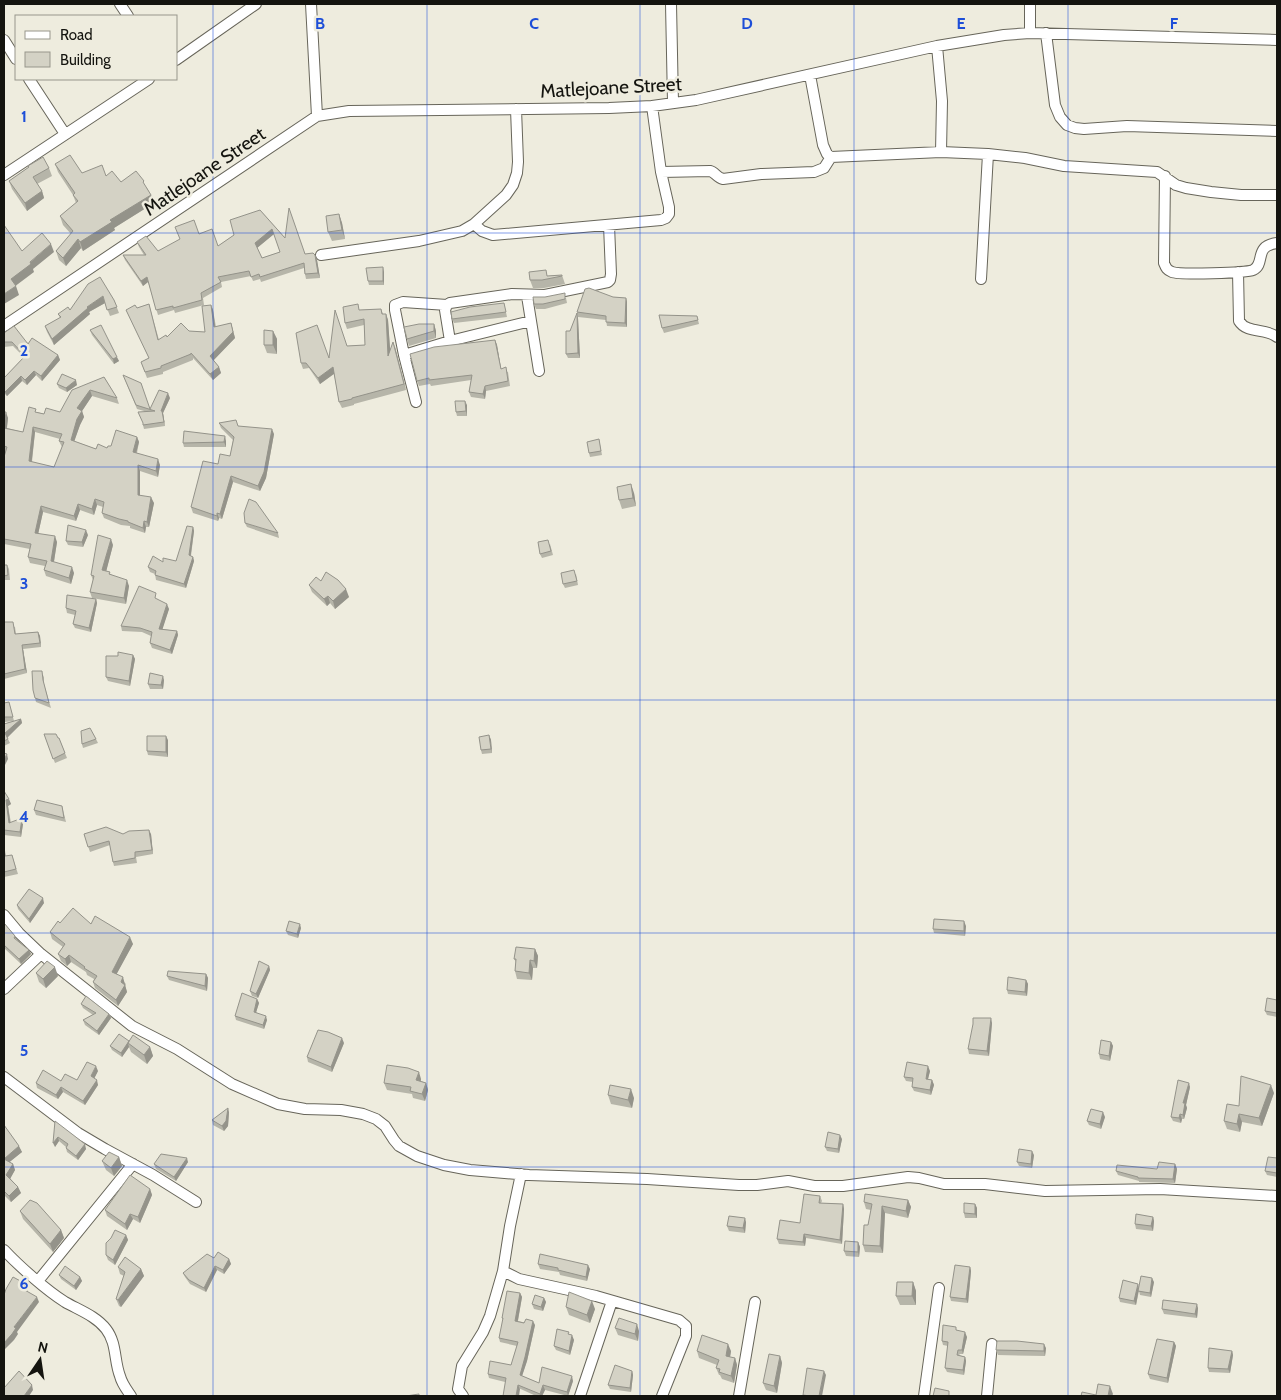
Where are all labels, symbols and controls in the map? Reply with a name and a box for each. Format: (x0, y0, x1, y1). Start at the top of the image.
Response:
text: B (315, 14, 325, 33)
text: C (529, 14, 539, 33)
text: D (741, 14, 753, 33)
text: E (956, 14, 966, 33)
text: F (1170, 14, 1179, 33)
legend (15, 15, 178, 80)
text: Road (60, 26, 93, 44)
text: Building (60, 51, 111, 69)
street label: Matlejoane Street (540, 72, 683, 103)
text: 1 (21, 107, 27, 126)
street label: Matlejoane Street (139, 122, 270, 221)
text: 2 (20, 341, 28, 360)
text: 3 (20, 574, 28, 593)
text: 4 (19, 807, 29, 826)
text: 5 (20, 1041, 28, 1060)
text: 6 (20, 1274, 29, 1293)
north arrow (15, 1335, 65, 1385)
text: N (36, 1337, 50, 1357)

